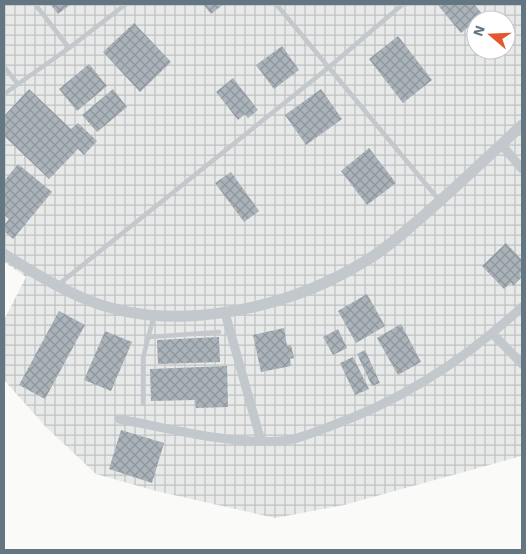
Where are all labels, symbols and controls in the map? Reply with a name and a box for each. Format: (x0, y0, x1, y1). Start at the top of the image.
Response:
north arrow (466, 10, 516, 60)
text: N (469, 23, 488, 38)

